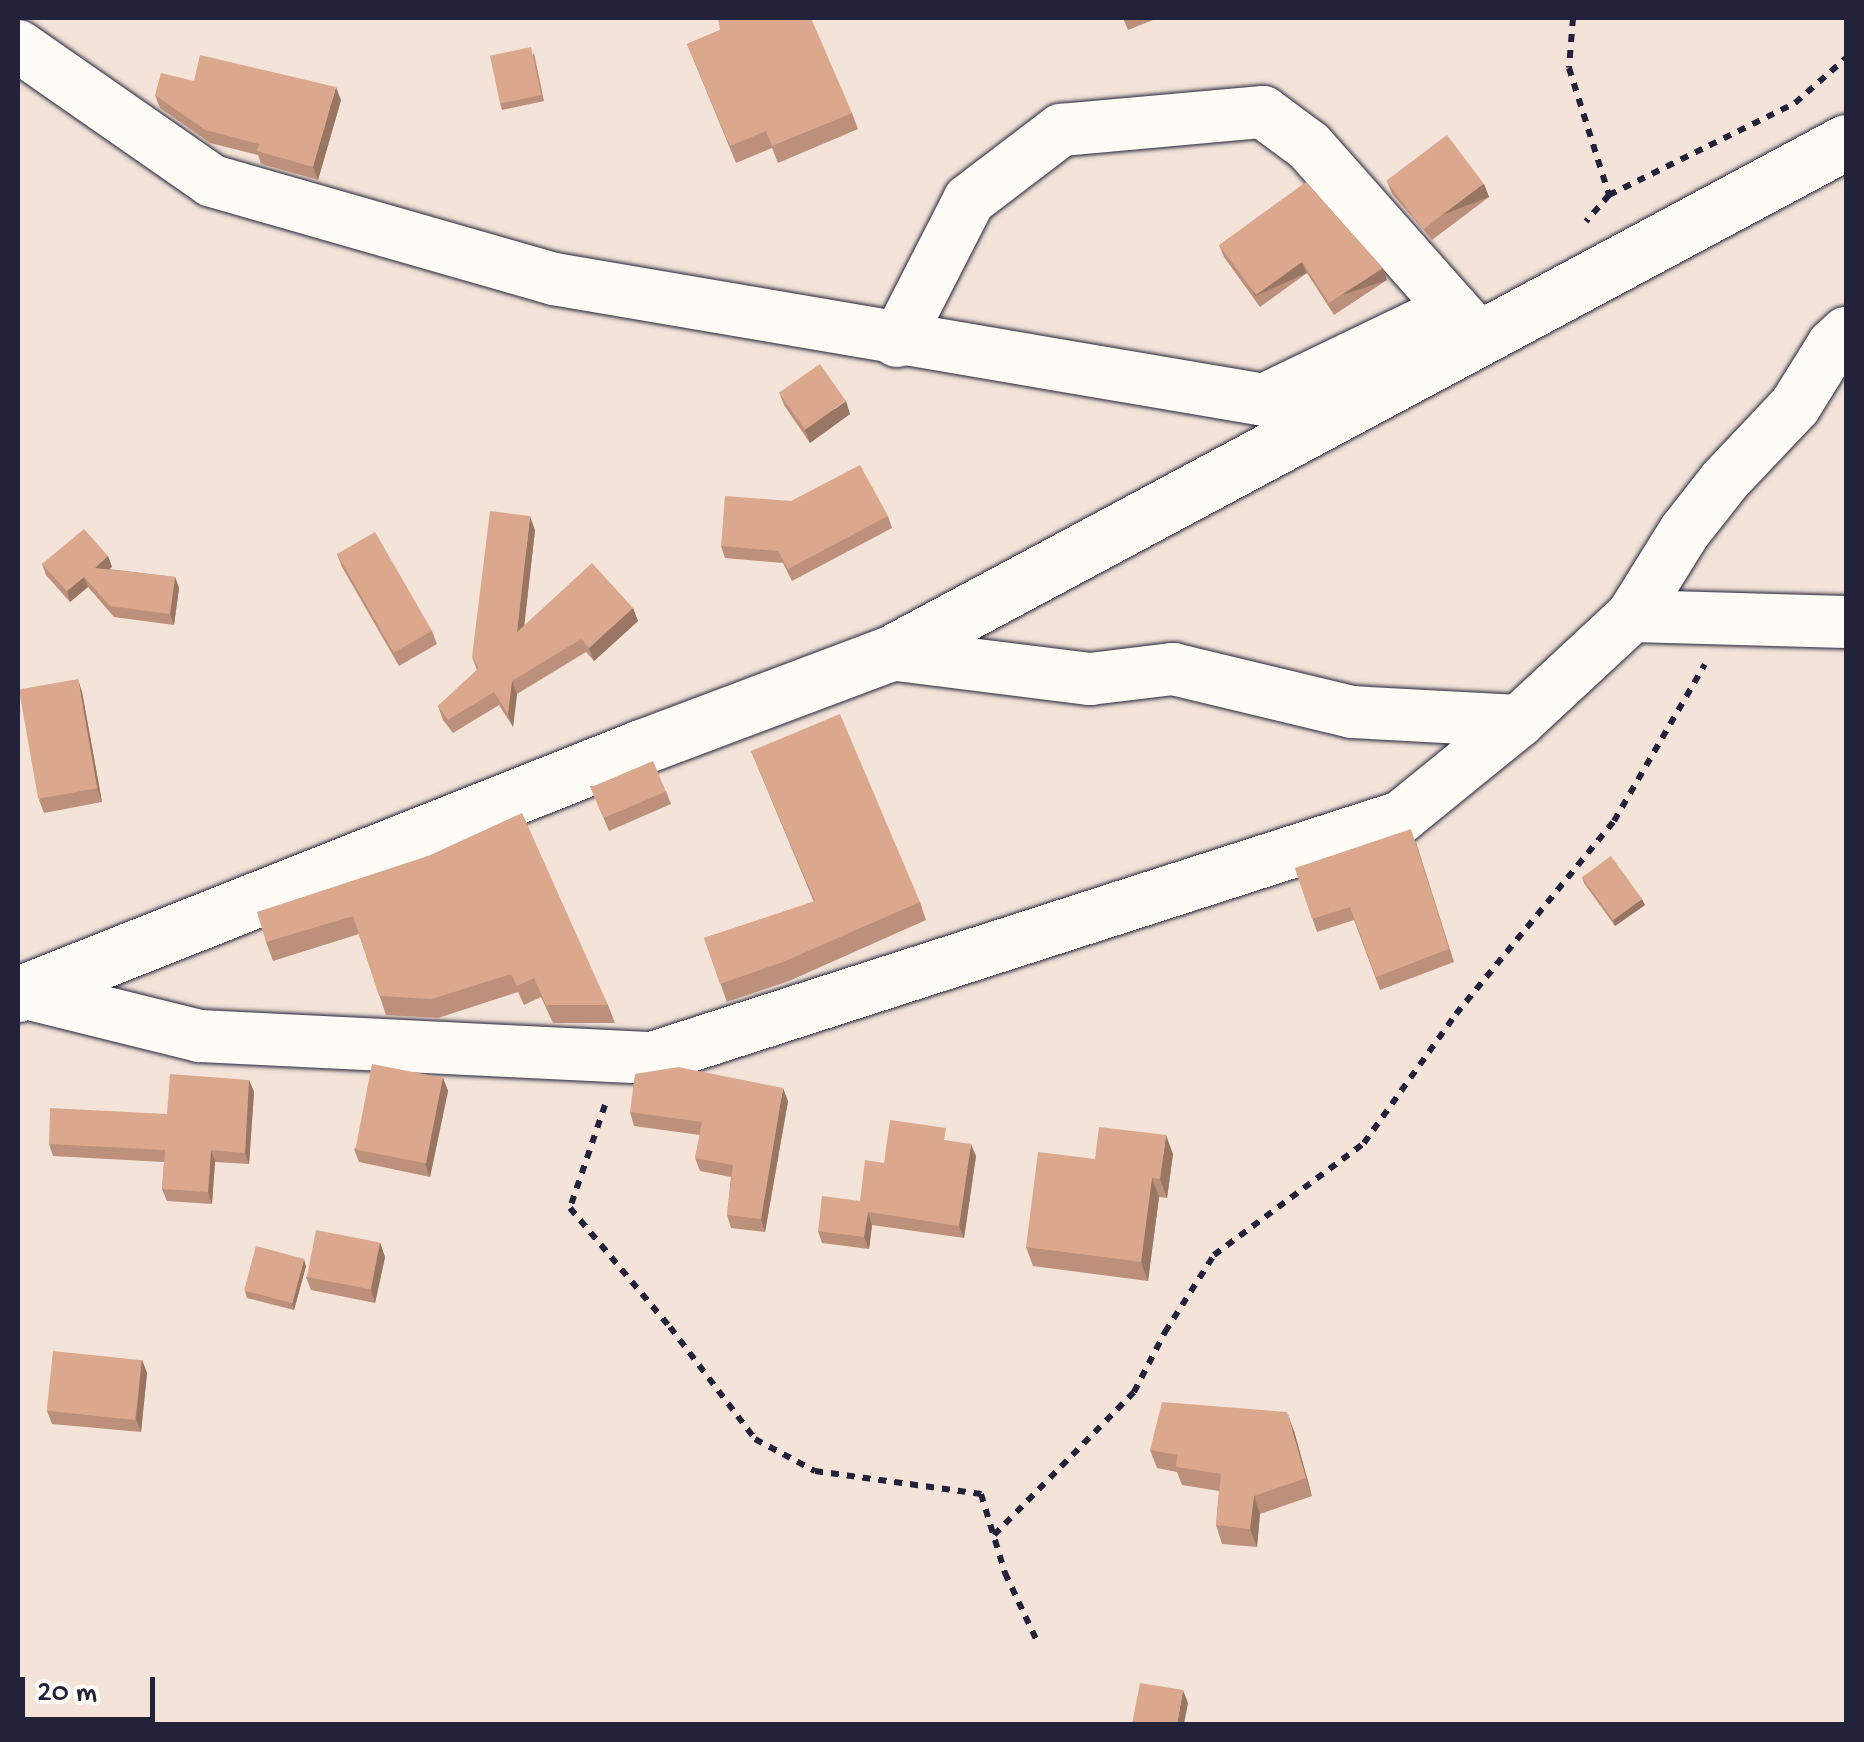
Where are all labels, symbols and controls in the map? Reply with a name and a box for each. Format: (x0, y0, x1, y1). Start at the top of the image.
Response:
scale bar (25, 1657, 160, 1719)
text: 20 m (37, 1677, 97, 1712)

